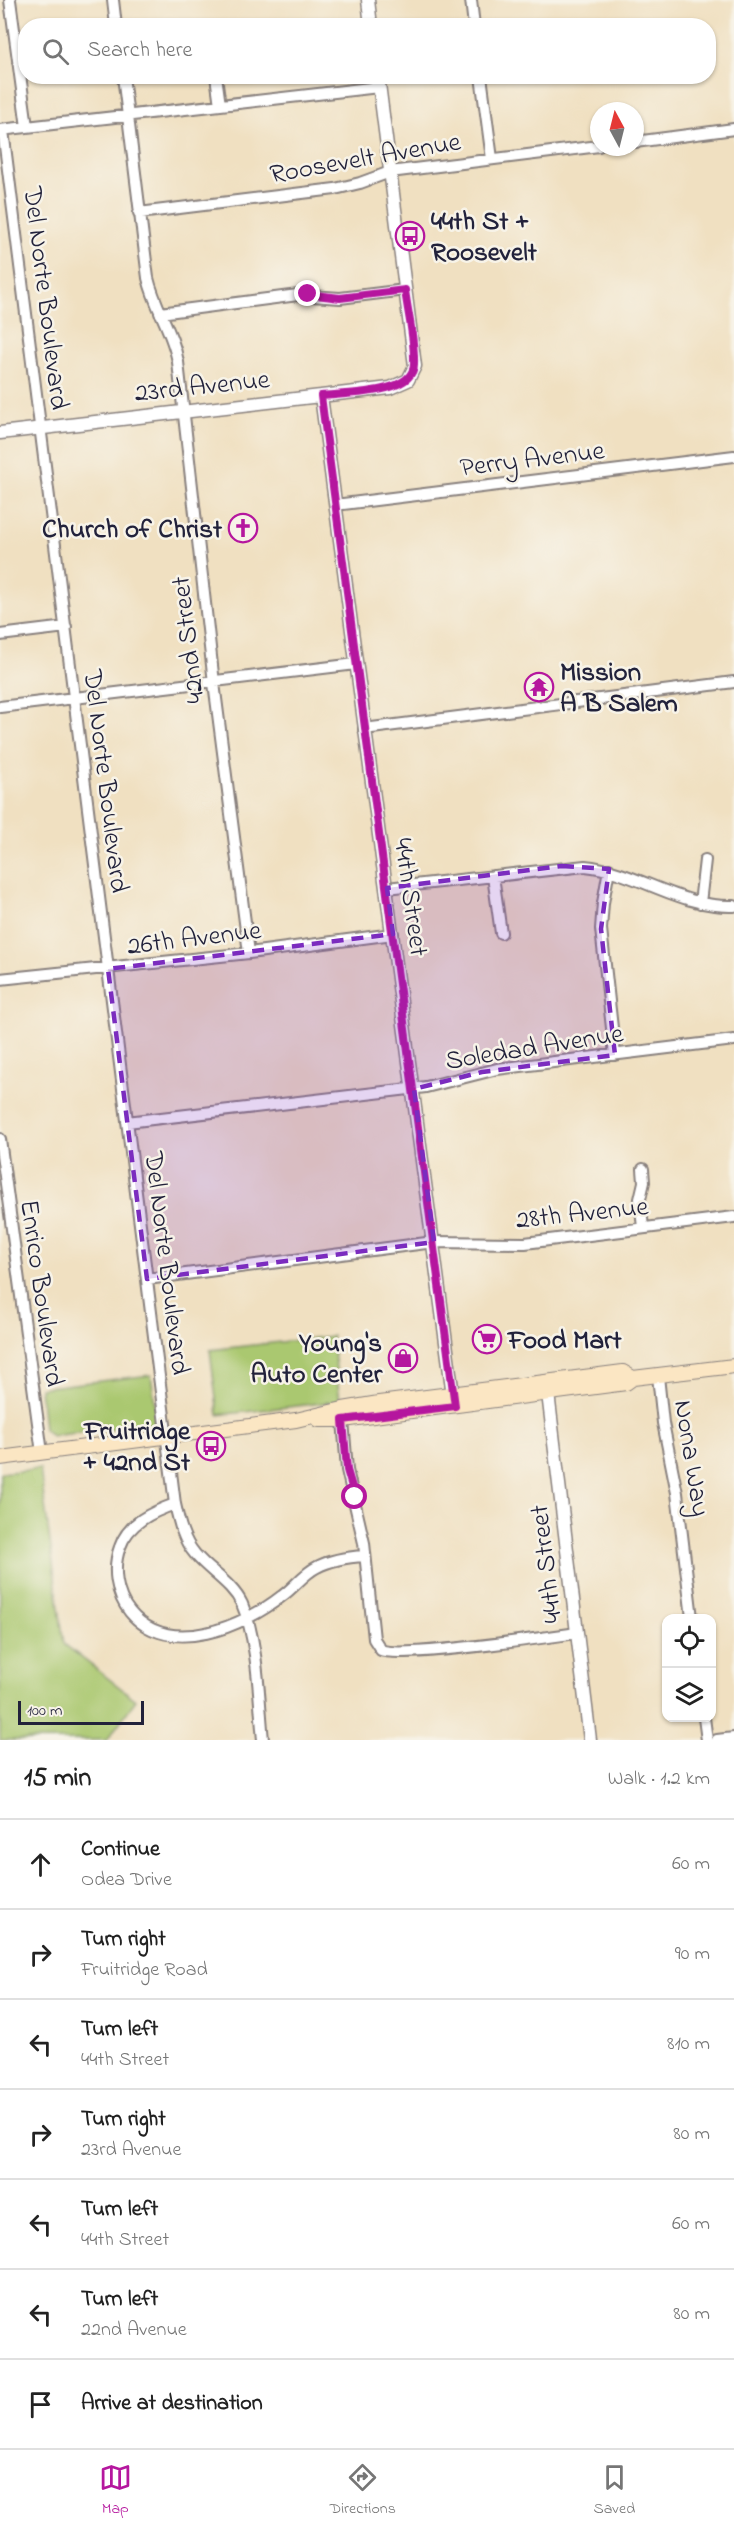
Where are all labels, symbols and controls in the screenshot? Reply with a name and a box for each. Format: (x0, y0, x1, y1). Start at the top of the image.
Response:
search box (18, 18, 716, 84)
icon: search (39, 35, 72, 68)
text: Search here (87, 35, 192, 67)
north arrow (590, 102, 644, 156)
street label: Roosevelt Avenue (267, 123, 465, 195)
street label: Del Norte Boulevard (11, 184, 78, 412)
place label: 44th St + Roosevelt (431, 203, 538, 273)
bus stop icon: 44th St + Roosevelt (394, 220, 426, 252)
route end (294, 280, 320, 306)
street label: 23rd Avenue (133, 361, 273, 414)
street label: Perry Avenue (458, 432, 608, 489)
place label: Church of Christ (42, 511, 223, 550)
church icon: Church of Christ (227, 512, 259, 544)
street label: 42nd Street (162, 574, 217, 706)
place label: Mission A B Salem (560, 654, 678, 724)
street label: Del Norte Boulevard (71, 667, 138, 895)
temple icon: Mission A B Salem (523, 671, 555, 703)
street label: 44th Street (382, 836, 437, 959)
street label: 26th Avenue (125, 912, 264, 967)
street label: Soledad Avenue (443, 1015, 627, 1082)
street label: Del Norte Boulevard (132, 1149, 199, 1377)
street label: 28th Avenue (514, 1188, 651, 1241)
street label: Enrico Boulevard (8, 1197, 73, 1389)
place label: Food Mart (506, 1322, 622, 1361)
supermarket icon: Food Mart (471, 1323, 503, 1355)
place label: Young's Auto Center (250, 1325, 383, 1395)
shop icon: Young's Auto Center (387, 1342, 419, 1374)
street label: Nona Way (662, 1397, 719, 1519)
place label: Fruitridge + 42nd St (82, 1413, 191, 1483)
bus stop icon: Fruitridge + 42nd St (195, 1430, 227, 1462)
route start (341, 1483, 367, 1509)
street label: 44th Street (521, 1502, 574, 1625)
map controls (662, 1614, 716, 1722)
button: locate (662, 1614, 716, 1668)
button: layers (662, 1668, 716, 1722)
scale bar (18, 1698, 144, 1726)
text: 100 m (27, 1699, 62, 1723)
text: 15 min (24, 1760, 91, 1798)
text: Walk · 1.2 km (608, 1765, 710, 1794)
text: Continue (81, 1834, 160, 1866)
icon: ahead (24, 1848, 57, 1881)
text: 60 m (672, 1850, 710, 1879)
text: Odea Drive (81, 1866, 172, 1895)
text: Turn right (81, 1924, 166, 1956)
icon: right (24, 1938, 57, 1971)
text: 90 m (675, 1940, 710, 1969)
text: Fruitridge Road (81, 1956, 208, 1985)
text: Turn left (81, 2014, 158, 2046)
icon: left (24, 2028, 57, 2061)
text: 810 m (667, 2030, 710, 2059)
text: 44th Street (81, 2046, 169, 2075)
text: Turn right (81, 2104, 166, 2136)
icon: right (24, 2118, 57, 2151)
text: 80 m (673, 2120, 710, 2149)
text: 23rd Avenue (81, 2136, 181, 2165)
text: Turn left (81, 2194, 158, 2226)
icon: left (24, 2208, 57, 2241)
text: 60 m (672, 2210, 710, 2239)
text: 44th Street (81, 2226, 169, 2255)
text: Turn left (81, 2284, 158, 2316)
icon: left (24, 2298, 57, 2331)
text: 80 m (673, 2300, 710, 2329)
text: 22nd Avenue (81, 2316, 187, 2345)
icon: arrive (24, 2388, 57, 2421)
text: Arrive at destination (81, 2388, 263, 2420)
tab: Map (99, 2461, 132, 2521)
tab: Directions (329, 2461, 396, 2521)
tab: Saved (593, 2461, 635, 2521)

